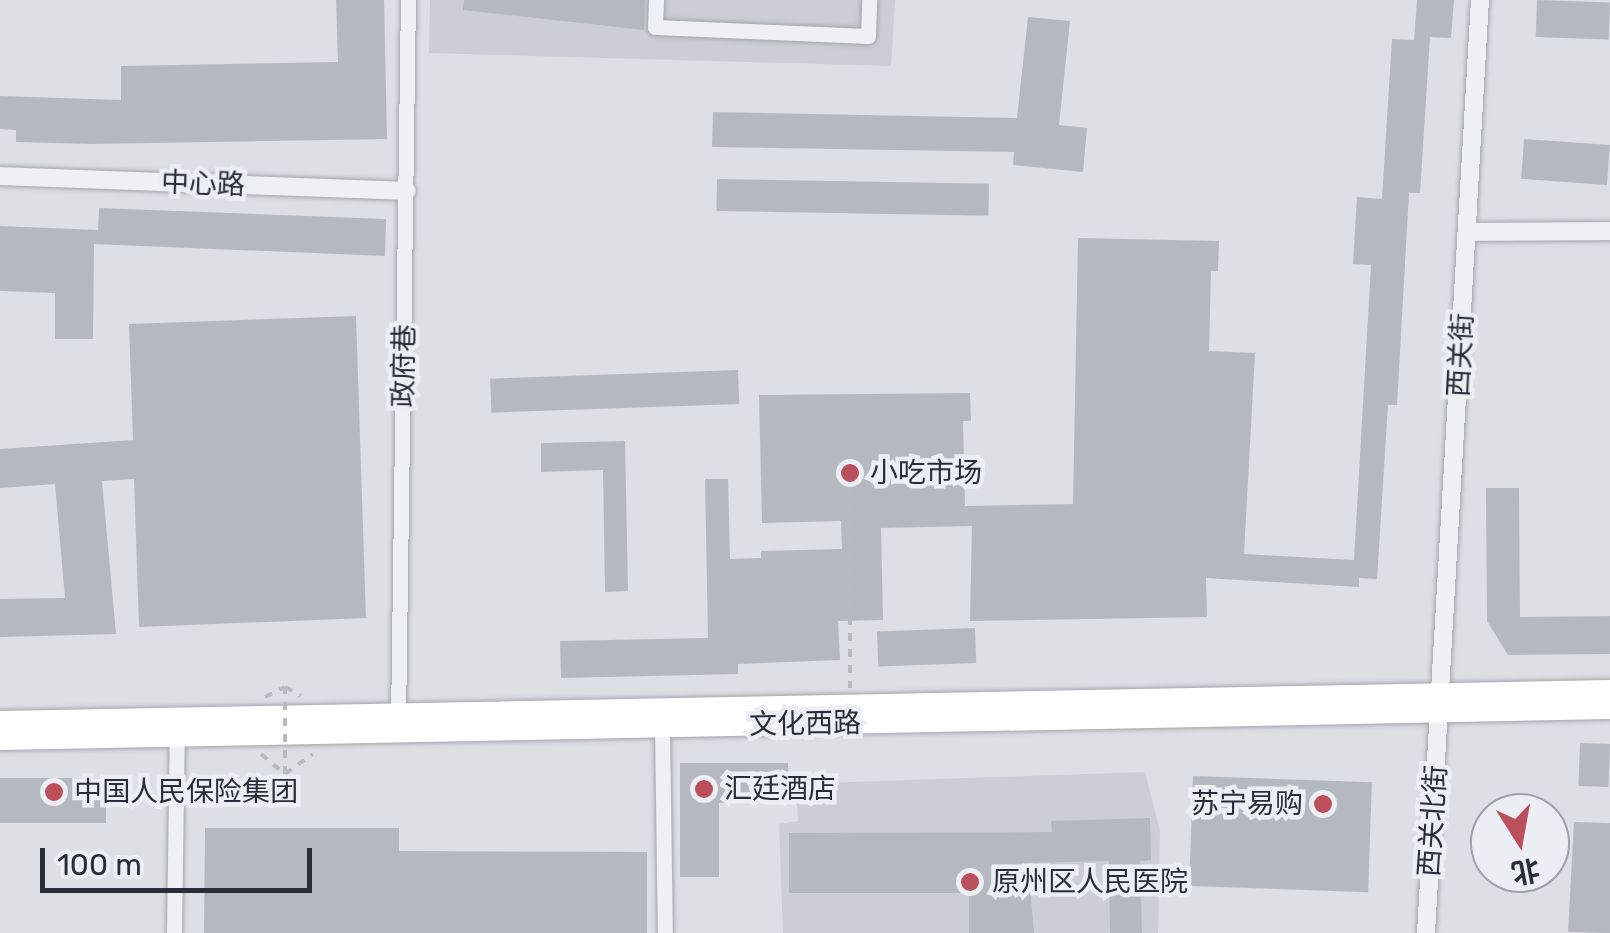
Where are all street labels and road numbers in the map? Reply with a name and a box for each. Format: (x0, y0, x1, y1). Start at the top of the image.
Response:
street label: 中心路 (160, 166, 246, 202)
street label: 西关街 (1442, 312, 1480, 398)
street label: 政府巷 (386, 324, 422, 408)
street label: 文化西路 (749, 706, 861, 742)
street label: 西关北街 (1412, 764, 1454, 878)

